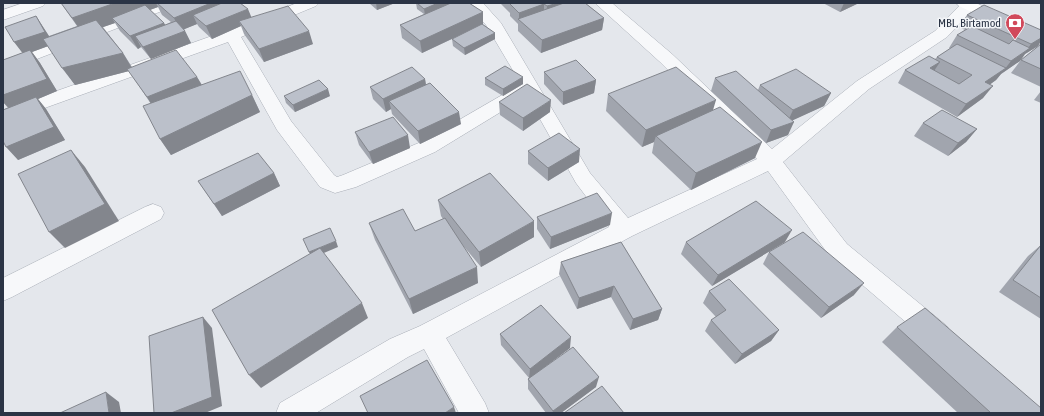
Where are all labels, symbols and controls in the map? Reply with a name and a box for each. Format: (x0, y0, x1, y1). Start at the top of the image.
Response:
bank icon: MBL, Birtamod (1004, 12, 1026, 40)
place label: MBL, Birtamod (938, 16, 1001, 30)

